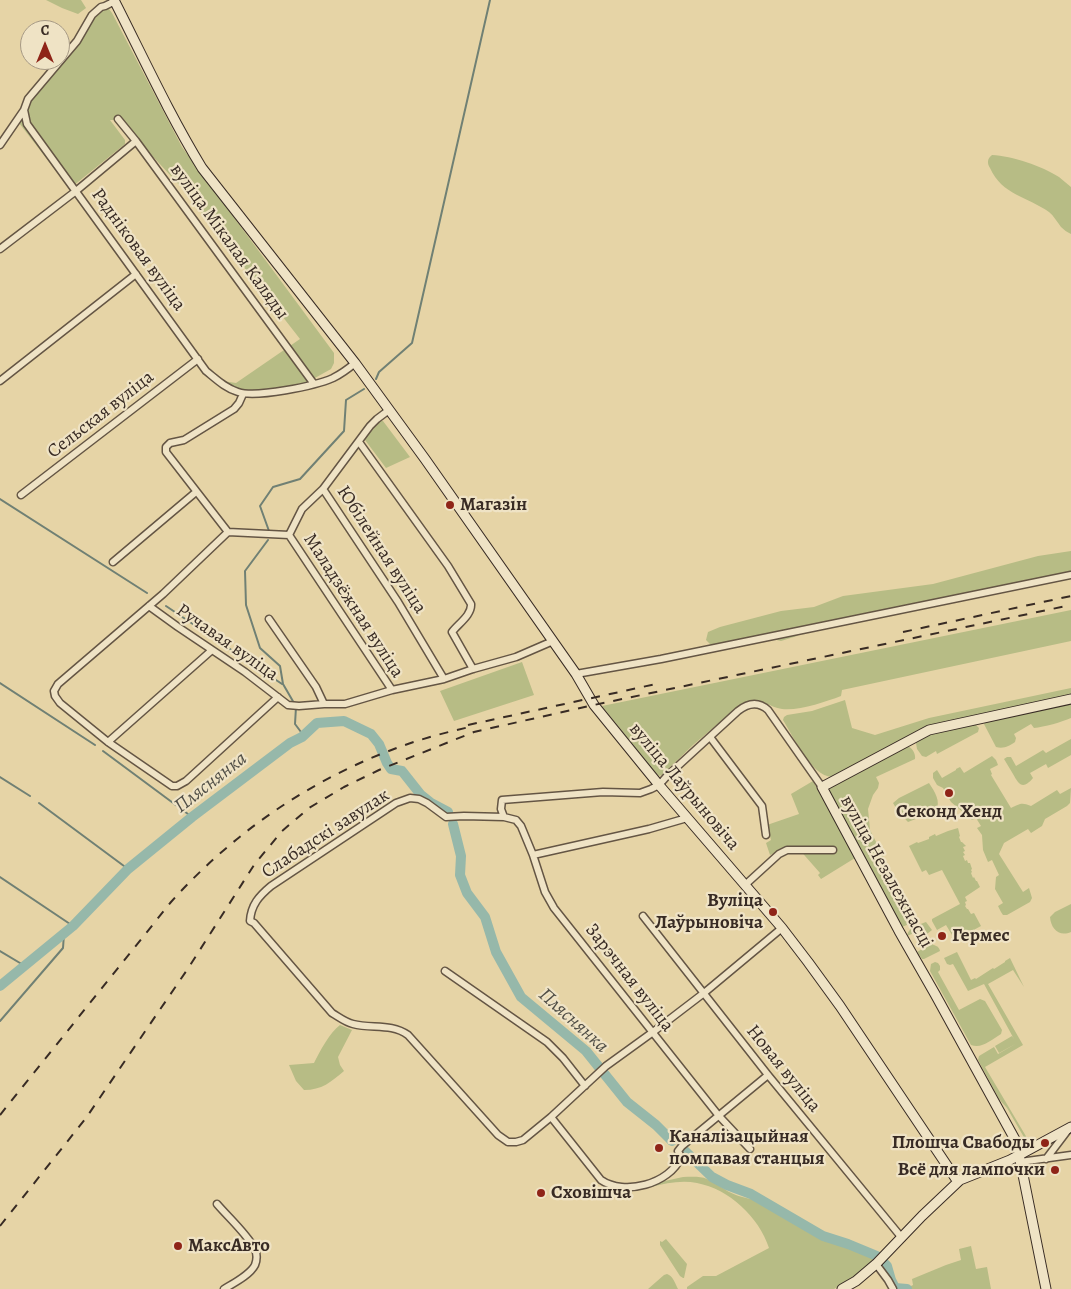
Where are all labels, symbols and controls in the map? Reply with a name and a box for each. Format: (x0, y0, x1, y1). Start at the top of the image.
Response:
north arrow (20, 20, 70, 70)
text: С (41, 21, 49, 40)
street label: вуліца Мікалая Каляды (165, 159, 293, 325)
street label: Радніковая вуліца (86, 184, 190, 316)
street label: Сельская вуліца (43, 366, 159, 464)
street label: Юбілейная вуліца (331, 482, 431, 618)
place label: Магазін (460, 494, 527, 516)
marker: Магазін (444, 499, 456, 511)
street label: Маладзёжная вуліца (298, 530, 408, 682)
street label: Ручавая вуліца (171, 599, 283, 687)
street label: вуліца Лаўрыновіча (624, 718, 744, 856)
water label: Пляснянка (170, 747, 252, 819)
street label: Слабадскі завулак (258, 784, 394, 884)
marker: Секонд Хенд (943, 787, 955, 799)
street label: вуліца Незалежнасці (835, 792, 937, 952)
place label: Секонд Хенд (896, 801, 1002, 823)
place label: Вуліца Лаўрыновіча (655, 890, 763, 934)
marker: Вуліца Лаўрыновіча (767, 906, 779, 918)
street label: Зарэчная вуліца (580, 919, 678, 1037)
place label: Гермес (952, 925, 1010, 947)
marker: Гермес (936, 930, 948, 942)
water label: Пляснянка (533, 983, 613, 1059)
street label: Новая вуліца (741, 1021, 825, 1117)
place label: Каналізацыйная помпавая станцыя (669, 1126, 825, 1170)
place label: Плошча Свабоды (892, 1132, 1035, 1154)
marker: Плошча Свабоды (1039, 1137, 1051, 1149)
marker: Каналізацыйная помпавая станцыя (653, 1142, 665, 1154)
place label: Всё для лампочки (897, 1159, 1045, 1181)
marker: Всё для лампочки (1049, 1164, 1061, 1176)
place label: Сховішча (551, 1182, 631, 1204)
marker: Сховішча (535, 1187, 547, 1199)
place label: МаксАвто (188, 1235, 270, 1257)
marker: МаксАвто (172, 1240, 184, 1252)

